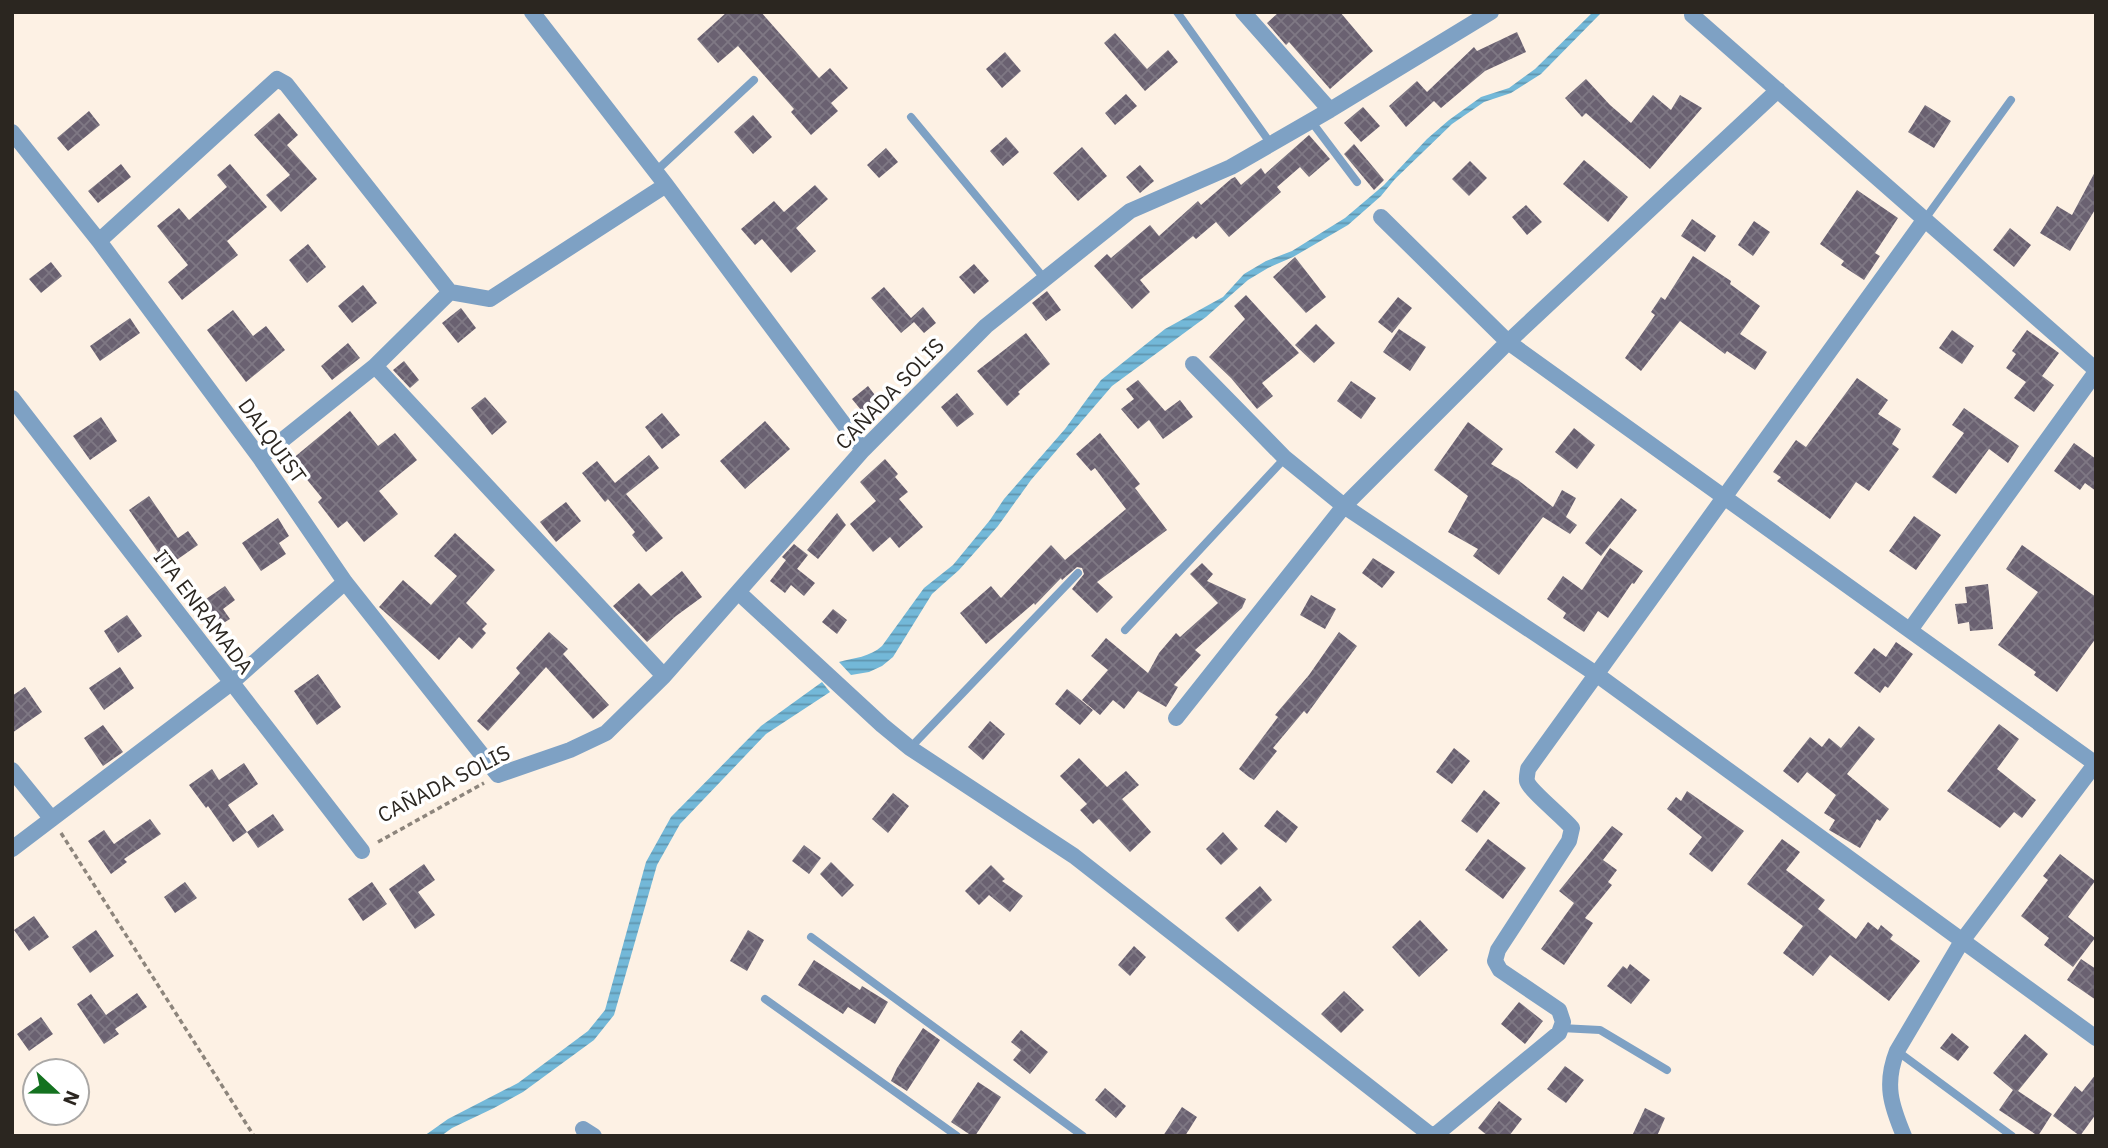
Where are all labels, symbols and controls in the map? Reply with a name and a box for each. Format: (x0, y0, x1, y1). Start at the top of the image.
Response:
street label: CAÑADA SOLIS (829, 331, 950, 455)
street label: DALQUIST (232, 392, 313, 489)
street label: ITA ENRAMADA (148, 543, 260, 679)
street label: CAÑADA SOLIS (372, 738, 515, 829)
north arrow (21, 1057, 91, 1127)
text: N (58, 1087, 85, 1109)

